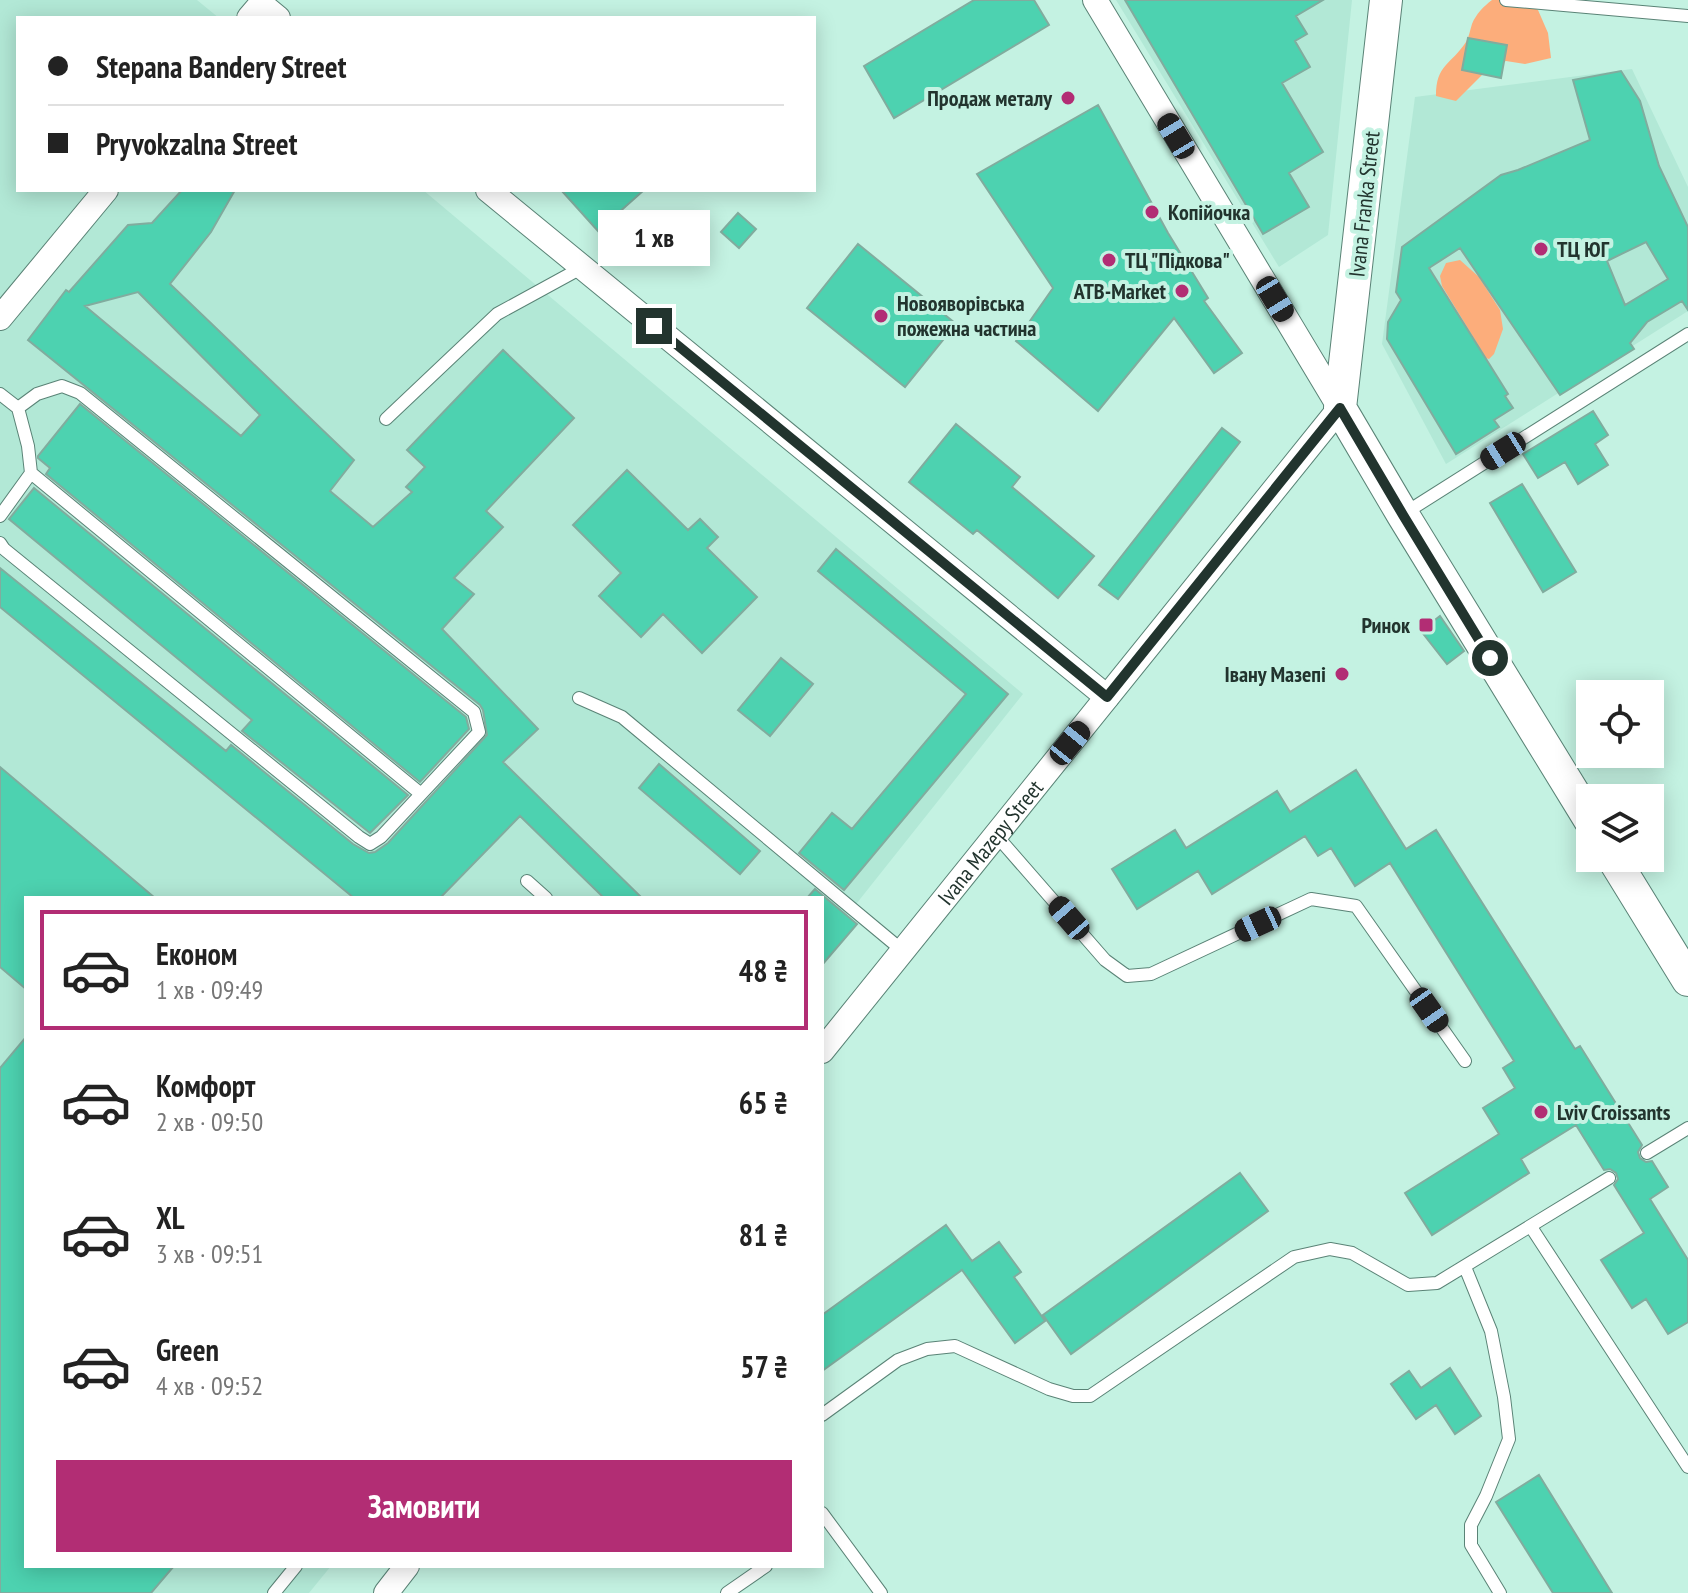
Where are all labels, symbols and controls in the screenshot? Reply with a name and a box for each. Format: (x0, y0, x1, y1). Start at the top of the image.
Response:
text: Stepana Bandery Street (96, 47, 346, 86)
place label: Продаж металу (927, 84, 1053, 112)
marker: Продаж металу (1059, 89, 1077, 107)
car (1153, 109, 1199, 163)
text: Pryvokzalna Street (96, 124, 297, 163)
street label: Ivana Franka Street (1342, 130, 1386, 278)
place label: Копійочка (1168, 198, 1250, 226)
marker: Копійочка (1143, 203, 1161, 221)
callout: 1 хв (598, 210, 710, 266)
text: 1 хв (634, 221, 674, 254)
place label: ТЦ ЮГ (1557, 235, 1610, 263)
marker: ТЦ ЮГ (1532, 240, 1550, 258)
place label: ТЦ "Підкова" (1125, 246, 1230, 274)
marker: ТЦ "Підкова" (1100, 251, 1118, 269)
car (1252, 272, 1298, 326)
place label: ATB-Market (1073, 277, 1167, 305)
marker: ATB-Market (1173, 282, 1191, 300)
place label: Новояворівська пожежна частина (897, 289, 1036, 342)
marker: Новояворівська пожежна частина (872, 307, 890, 325)
route end (636, 308, 672, 344)
car (1476, 428, 1530, 474)
place label: Ринок (1361, 611, 1411, 639)
marker: Ринок (1417, 616, 1435, 634)
route start (1472, 640, 1508, 676)
place label: Івану Мазепі (1225, 660, 1326, 688)
marker: Івану Мазепі (1333, 665, 1351, 683)
map controls (1576, 680, 1664, 872)
button: locate (1576, 680, 1664, 768)
car (1046, 717, 1094, 769)
street label: Ivana Mazepy Street (931, 774, 1049, 910)
button: layers (1576, 784, 1664, 872)
car (1044, 892, 1094, 944)
car (1231, 903, 1285, 945)
icon: car (60, 934, 132, 1006)
text: Економ (156, 934, 238, 973)
text: 48 ₴ (739, 951, 788, 990)
text: 1 хв · 09:49 (156, 973, 263, 1006)
car (1405, 983, 1453, 1037)
icon: car (60, 1066, 132, 1138)
text: Комфорт (156, 1066, 255, 1105)
text: 65 ₴ (739, 1083, 788, 1122)
place label: Lviv Croissants (1557, 1098, 1671, 1126)
marker: Lviv Croissants (1532, 1103, 1550, 1121)
text: 2 хв · 09:50 (156, 1105, 263, 1138)
icon: car (60, 1198, 132, 1270)
text: XL (156, 1198, 185, 1237)
text: 81 ₴ (739, 1215, 788, 1254)
text: 3 хв · 09:51 (156, 1237, 263, 1270)
icon: car (60, 1330, 132, 1402)
text: Green (156, 1330, 219, 1369)
text: 57 ₴ (740, 1347, 788, 1386)
text: 4 хв · 09:52 (156, 1369, 263, 1402)
button: Замовити (56, 1460, 792, 1552)

